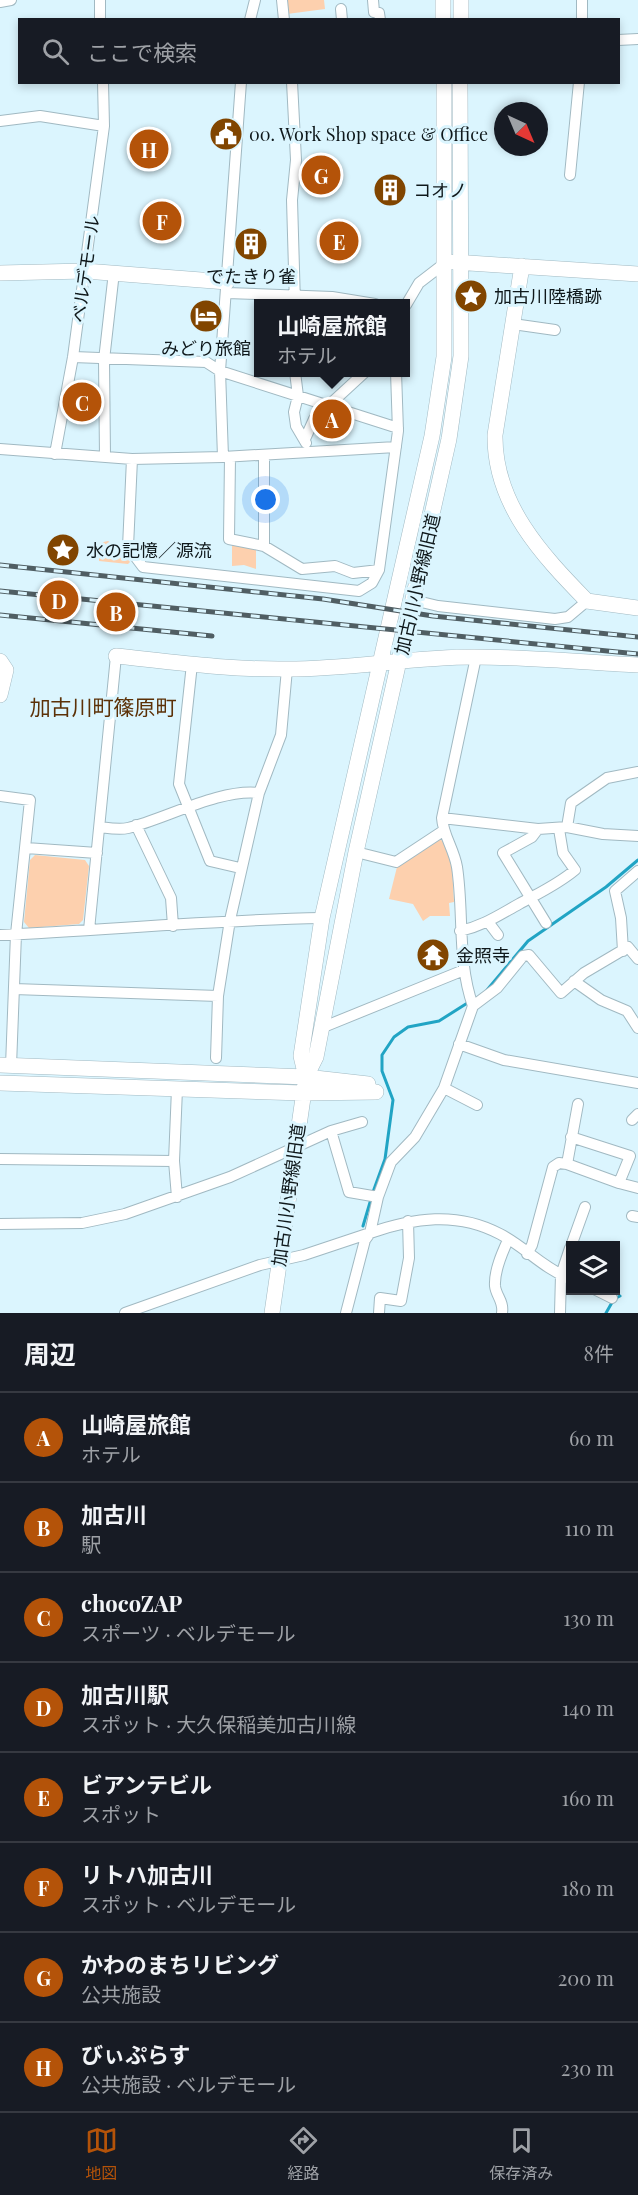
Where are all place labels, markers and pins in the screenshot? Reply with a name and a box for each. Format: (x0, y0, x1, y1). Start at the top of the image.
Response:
public building icon: 00. Work Shop space & Office (208, 116, 244, 152)
place label: 00. Work Shop space & Office (249, 122, 488, 146)
pin: H (130, 126, 168, 172)
pin: G (302, 152, 340, 198)
building icon: コオノ (372, 172, 408, 208)
place label: コオノ (413, 178, 467, 202)
pin: F (142, 198, 182, 244)
pin: E (320, 218, 358, 264)
building icon: でたきり雀 (233, 226, 269, 262)
place label: でたきり雀 (206, 264, 296, 288)
place icon: 加古川陸橋跡 (453, 278, 489, 314)
place label: 加古川陸橋跡 (494, 284, 602, 308)
hotel icon: みどり旅館 (188, 298, 224, 334)
place label: みどり旅館 (161, 336, 251, 360)
pin: C (62, 380, 101, 424)
pin: A (312, 396, 352, 442)
place icon: 水の記憶／源流 (45, 532, 81, 568)
place label: 水の記憶／源流 (86, 538, 212, 562)
pin: D (40, 578, 78, 622)
pin: B (96, 590, 136, 634)
temple icon: 金照寺 (415, 937, 451, 973)
place label: 金照寺 (456, 943, 510, 967)

